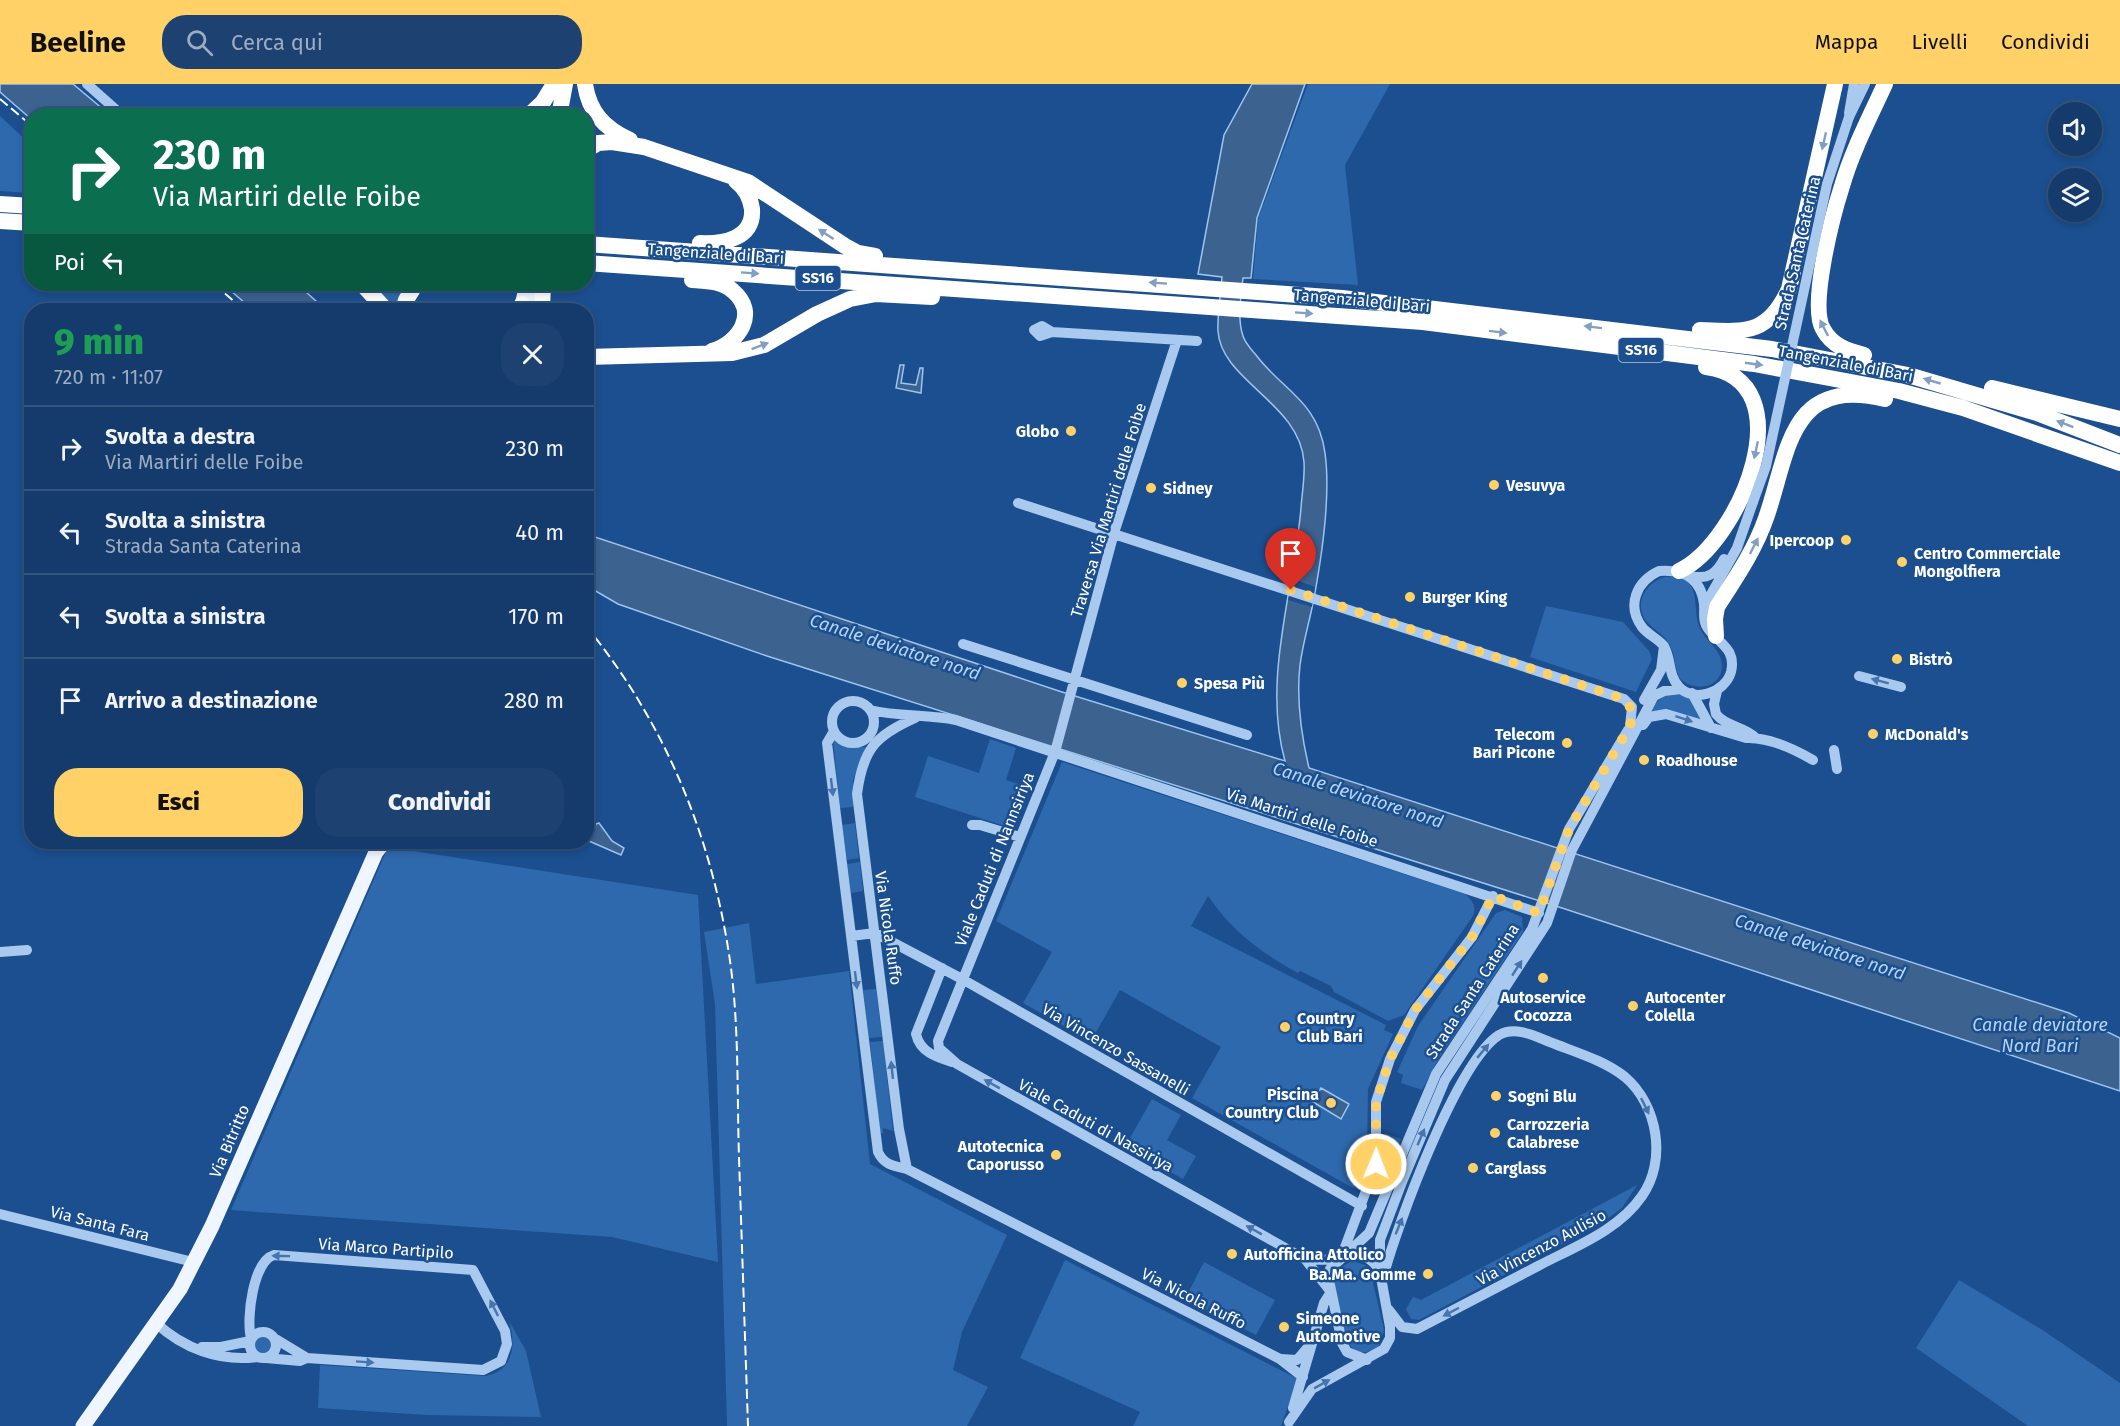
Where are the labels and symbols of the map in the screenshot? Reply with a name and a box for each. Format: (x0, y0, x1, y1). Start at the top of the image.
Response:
one-way arrow (1818, 132, 1828, 151)
street label: Strada Santa Caterina (1771, 174, 1824, 332)
one-way arrow (818, 228, 835, 239)
street label: Tangenziale di Bari (647, 239, 785, 268)
road number: SS16 (796, 266, 840, 290)
one-way arrow (740, 269, 759, 278)
one-way arrow (1148, 278, 1167, 288)
street label: Tangenziale di Bari (1293, 285, 1431, 316)
one-way arrow (1294, 308, 1313, 318)
one-way arrow (1819, 319, 1829, 336)
one-way arrow (1584, 322, 1603, 331)
one-way arrow (1489, 327, 1508, 336)
road number: SS16 (1618, 338, 1664, 362)
one-way arrow (751, 340, 769, 350)
street label: Tangenziale di Bari (1777, 341, 1915, 386)
one-way arrow (1744, 360, 1763, 369)
one-way arrow (1923, 376, 1941, 386)
street label: Traversa Via Martiri delle Foibe (1067, 401, 1150, 620)
one-way arrow (2056, 419, 2074, 429)
place label: Globo (1016, 422, 1059, 441)
marker: Globo (1064, 424, 1078, 438)
one-way arrow (1750, 441, 1760, 459)
place label: Vesuvya (1505, 476, 1566, 495)
marker: Vesuvya (1487, 478, 1501, 492)
place label: Sidney (1163, 479, 1213, 498)
marker: Sidney (1144, 481, 1158, 495)
pin (1265, 528, 1316, 590)
place label: Ipercoop (1769, 531, 1834, 550)
marker: Ipercoop (1839, 533, 1853, 547)
one-way arrow (1749, 538, 1758, 555)
place label: Centro Commerciale Mongolfiera (1914, 544, 2061, 581)
marker: Centro Commerciale Mongolfiera (1895, 555, 1909, 569)
place label: Burger King (1422, 588, 1508, 607)
marker: Burger King (1403, 590, 1417, 604)
water label: Canale deviatore nord (807, 609, 983, 685)
place label: Bistrò (1909, 650, 1953, 669)
marker: Bistrò (1890, 652, 1904, 666)
place label: Spesa Più (1194, 674, 1265, 693)
marker: Spesa Più (1175, 676, 1189, 690)
one-way arrow (1871, 676, 1889, 685)
one-way arrow (1675, 715, 1693, 724)
place label: Telecom Bari Picone (1473, 725, 1555, 762)
place label: McDonald's (1885, 725, 1969, 744)
marker: McDonald's (1866, 727, 1880, 741)
marker: Telecom Bari Picone (1560, 736, 1574, 750)
place label: Roadhouse (1656, 751, 1738, 770)
marker: Roadhouse (1637, 753, 1651, 767)
water label: Canale deviatore nord (1270, 757, 1446, 833)
street label: Viale Caduti di Nannsiriya (951, 769, 1038, 949)
one-way arrow (828, 777, 837, 796)
street label: Via Martiri delle Foibe (1223, 784, 1380, 851)
street label: Via Nicola Ruffo (871, 870, 906, 986)
water label: Canale deviatore nord (1732, 909, 1908, 985)
street label: Strada Santa Caterina (1422, 920, 1523, 1062)
one-way arrow (1511, 961, 1523, 977)
one-way arrow (852, 971, 861, 990)
marker: Autoservice Cocozza (1536, 971, 1550, 985)
place label: Autoservice Cocozza (1499, 988, 1586, 1025)
place label: Autocenter Colella (1644, 988, 1726, 1025)
street label: Via Vincenzo Sassanelli (1038, 999, 1193, 1100)
marker: Autocenter Colella (1626, 999, 1640, 1013)
place label: Country Club Bari (1297, 1009, 1363, 1046)
water label: Canale deviatore Nord Bari (1972, 1014, 2108, 1057)
marker: Country Club Bari (1278, 1020, 1292, 1034)
one-way arrow (1477, 1043, 1490, 1059)
one-way arrow (887, 1061, 897, 1080)
street label: Viale Caduti di Nassiriya (1015, 1075, 1177, 1176)
one-way arrow (984, 1079, 1001, 1089)
place label: Piscina Country Club (1225, 1085, 1319, 1122)
place label: Sogni Blu (1508, 1087, 1577, 1106)
marker: Sogni Blu (1489, 1089, 1503, 1103)
marker: Piscina Country Club (1324, 1096, 1338, 1110)
one-way arrow (1640, 1097, 1650, 1115)
street label: Via Bitritto (206, 1102, 253, 1181)
place label: Carrozzeria Calabrese (1507, 1115, 1590, 1152)
marker: Carrozzeria Calabrese (1488, 1126, 1502, 1140)
one-way arrow (1416, 1128, 1426, 1146)
position arrow (1344, 1132, 1408, 1196)
place label: Autotecnica Caporusso (957, 1137, 1044, 1174)
marker: Autotecnica Caporusso (1049, 1148, 1063, 1162)
place label: Carglass (1485, 1159, 1547, 1178)
marker: Carglass (1466, 1161, 1480, 1175)
street label: Via Santa Fara (48, 1202, 152, 1245)
street label: Via Vincenzo Aulisio (1473, 1205, 1609, 1290)
one-way arrow (1395, 1217, 1405, 1235)
one-way arrow (1245, 1225, 1262, 1235)
street label: Via Marco Partipilo (318, 1234, 454, 1263)
place label: Autofficina Attolico (1243, 1245, 1384, 1264)
marker: Autofficina Attolico (1225, 1247, 1239, 1261)
one-way arrow (271, 1251, 290, 1261)
street label: Via Nicola Ruffo (1138, 1264, 1249, 1333)
place label: Ba.Ma. Gomme (1309, 1265, 1416, 1284)
marker: Ba.Ma. Gomme (1421, 1267, 1435, 1281)
one-way arrow (490, 1300, 499, 1317)
one-way arrow (1442, 1307, 1459, 1317)
place label: Simeone Automotive (1295, 1309, 1380, 1346)
marker: Simeone Automotive (1277, 1320, 1291, 1334)
one-way arrow (356, 1357, 375, 1367)
one-way arrow (1313, 1379, 1330, 1389)

